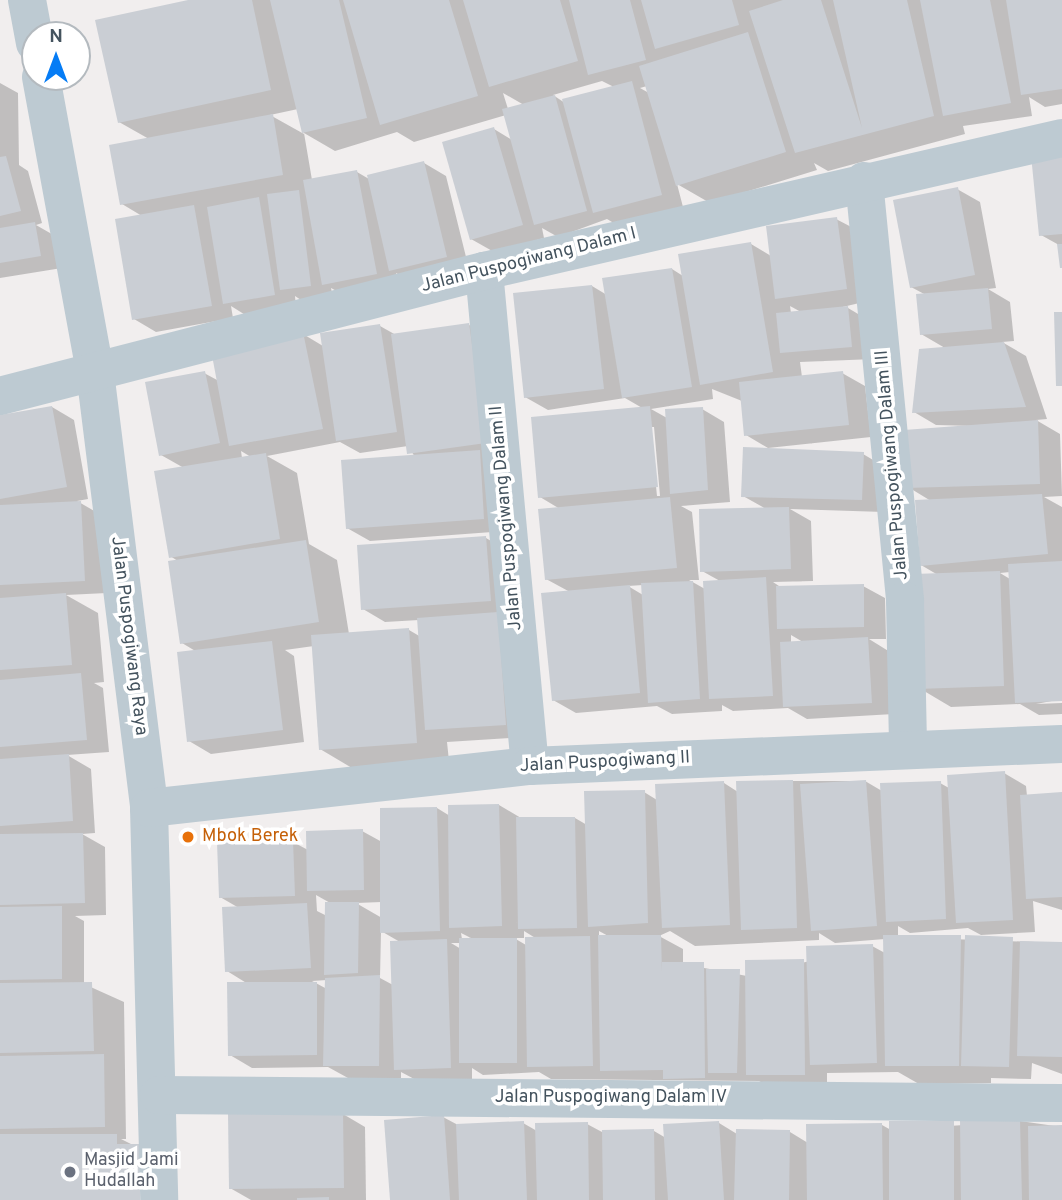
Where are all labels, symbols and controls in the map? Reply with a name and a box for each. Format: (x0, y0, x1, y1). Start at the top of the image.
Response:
north arrow (21, 21, 91, 91)
text: N (49, 25, 63, 49)
street label: Jalan Puspogiwang Dalam I (419, 224, 639, 298)
street label: Jalan Puspogiwang Dalam III (872, 349, 914, 581)
street label: Jalan Puspogiwang Dalam II (486, 405, 528, 631)
street label: Jalan Puspogiwang Raya (105, 535, 151, 737)
street label: Jalan Puspogiwang II (519, 748, 691, 778)
place label: Mbok Berek (202, 826, 298, 848)
marker: Mbok Berek (180, 829, 196, 845)
street label: Jalan Puspogiwang Dalam IV (495, 1087, 727, 1109)
place label: Masjid Jami Hudallah (84, 1151, 179, 1194)
marker: Masjid Jami Hudallah (62, 1164, 78, 1180)

